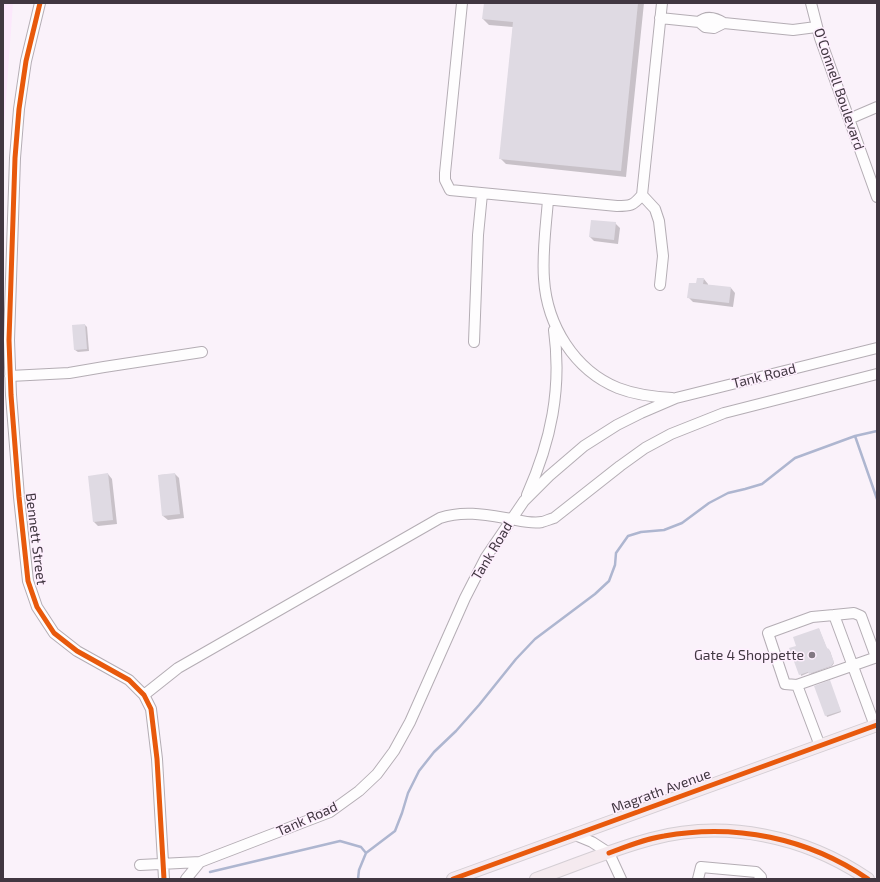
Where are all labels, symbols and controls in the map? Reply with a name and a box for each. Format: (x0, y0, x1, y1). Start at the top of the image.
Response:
street label: O'Connell Boulevard (810, 26, 868, 152)
street label: Tank Road (730, 360, 798, 392)
street label: Bennett Street (22, 492, 50, 586)
street label: Tank Road (468, 519, 516, 583)
place label: Gate 4 Shoppette (694, 647, 804, 663)
marker: Gate 4 Shoppette (807, 650, 817, 660)
street label: Magrath Avenue (609, 765, 713, 817)
street label: Tank Road (274, 798, 340, 840)

